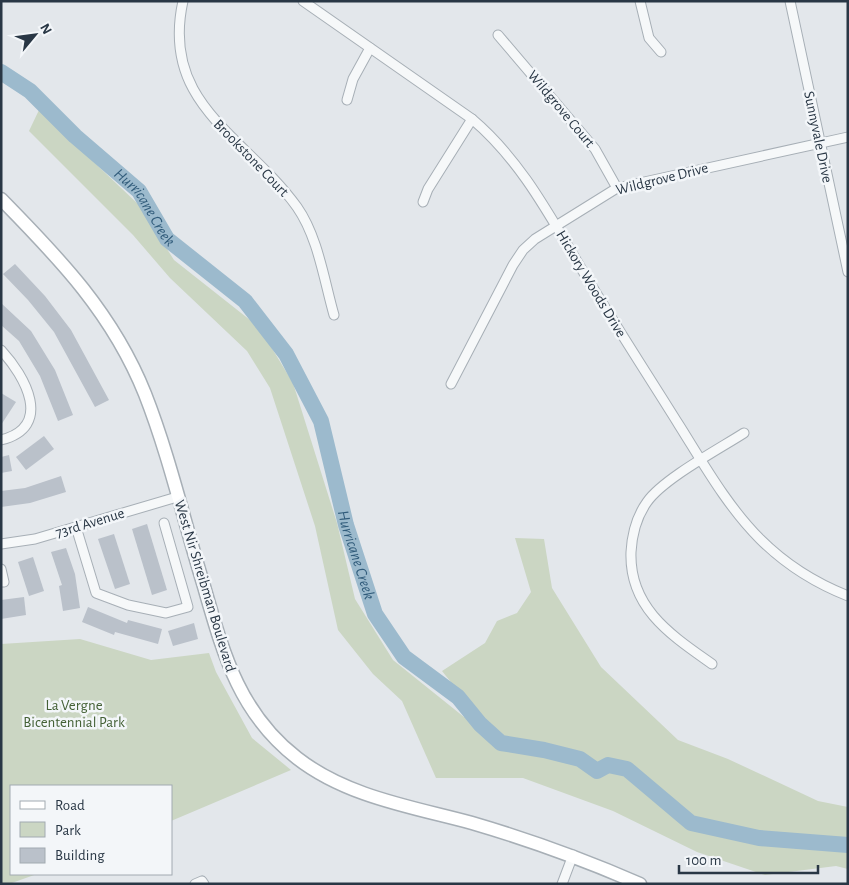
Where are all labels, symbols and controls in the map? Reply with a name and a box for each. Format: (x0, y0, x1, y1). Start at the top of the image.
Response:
north arrow (10, 10, 60, 60)
text: N (37, 22, 54, 37)
street label: Wildgrove Court (525, 68, 598, 150)
street label: Sunnyvale Drive (801, 90, 835, 184)
street label: Brookstone Court (211, 117, 292, 200)
street label: Wildgrove Drive (614, 160, 710, 198)
water label: Hurricane Creek (111, 165, 177, 250)
street label: Hickory Woods Drive (553, 228, 629, 340)
street label: West Nir Shreibman Boulevard (172, 498, 238, 674)
street label: 73rd Avenue (54, 505, 126, 541)
water label: Hurricane Creek (335, 509, 378, 601)
park label: La Vergne Bicentennial Park (23, 698, 125, 730)
legend (10, 785, 172, 875)
text: Road (55, 798, 85, 813)
text: Park (55, 823, 81, 838)
scale bar (679, 842, 818, 874)
text: Building (55, 848, 105, 863)
text: 100 m (686, 853, 721, 868)

